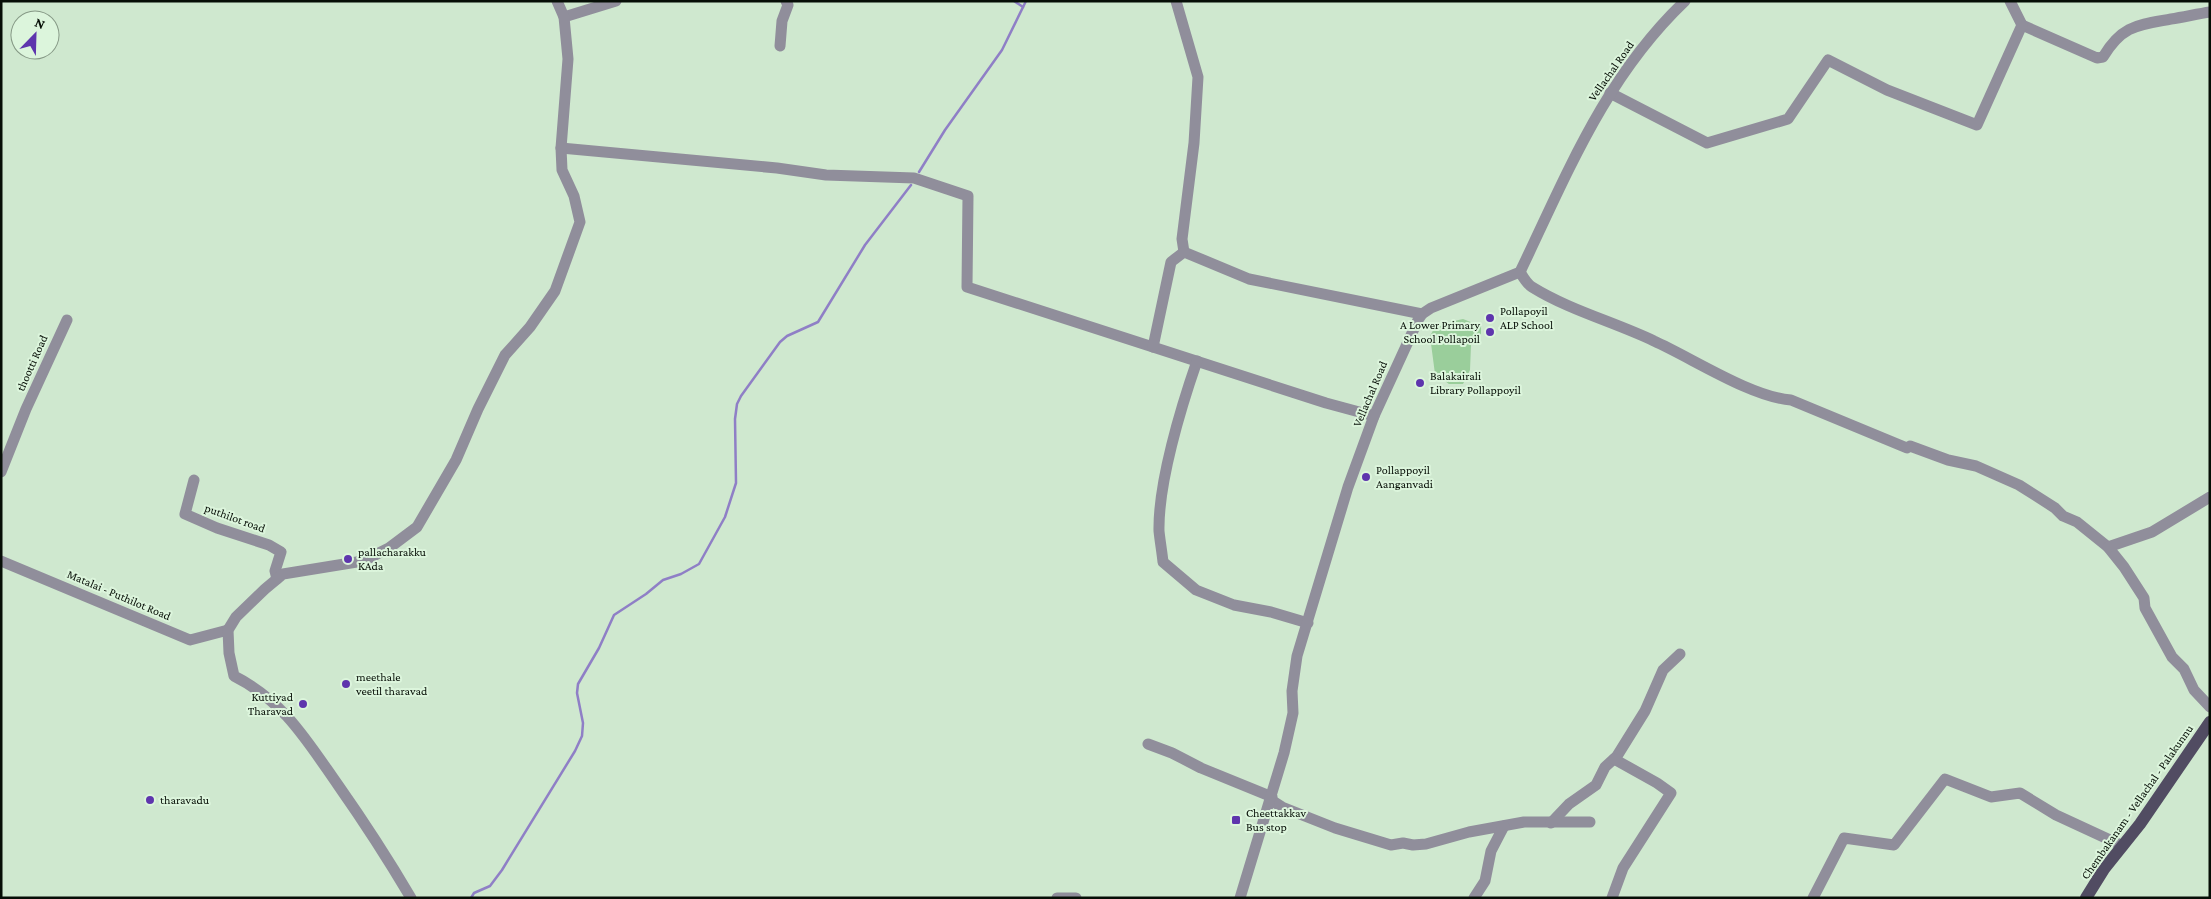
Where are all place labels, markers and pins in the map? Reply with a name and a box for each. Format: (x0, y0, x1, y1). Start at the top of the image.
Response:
place label: Pollapoyil ALP School (1500, 304, 1553, 332)
marker: Pollapoyil ALP School (1484, 312, 1496, 324)
place label: A Lower Primary School Pollapoil (1400, 318, 1480, 346)
marker: A Lower Primary School Pollapoil (1484, 326, 1496, 338)
place label: Balakairali Library Pollappoyil (1430, 369, 1521, 397)
marker: Balakairali Library Pollappoyil (1414, 377, 1426, 389)
place label: Pollappoyil Aanganvadi (1376, 463, 1433, 491)
marker: Pollappoyil Aanganvadi (1360, 471, 1372, 483)
place label: pallacharakku KAda (358, 545, 427, 573)
marker: pallacharakku KAda (342, 553, 354, 565)
place label: meethale veetil tharavad (355, 670, 428, 698)
marker: meethale veetil tharavad (340, 678, 352, 690)
place label: Kuttiyad Tharavad (248, 690, 294, 718)
marker: Kuttiyad Tharavad (297, 698, 309, 710)
place label: tharavadu (160, 793, 210, 807)
marker: tharavadu (144, 794, 156, 806)
place label: Cheettakkav Bus stop (1246, 806, 1306, 834)
marker: Cheettakkav Bus stop (1230, 814, 1242, 826)

